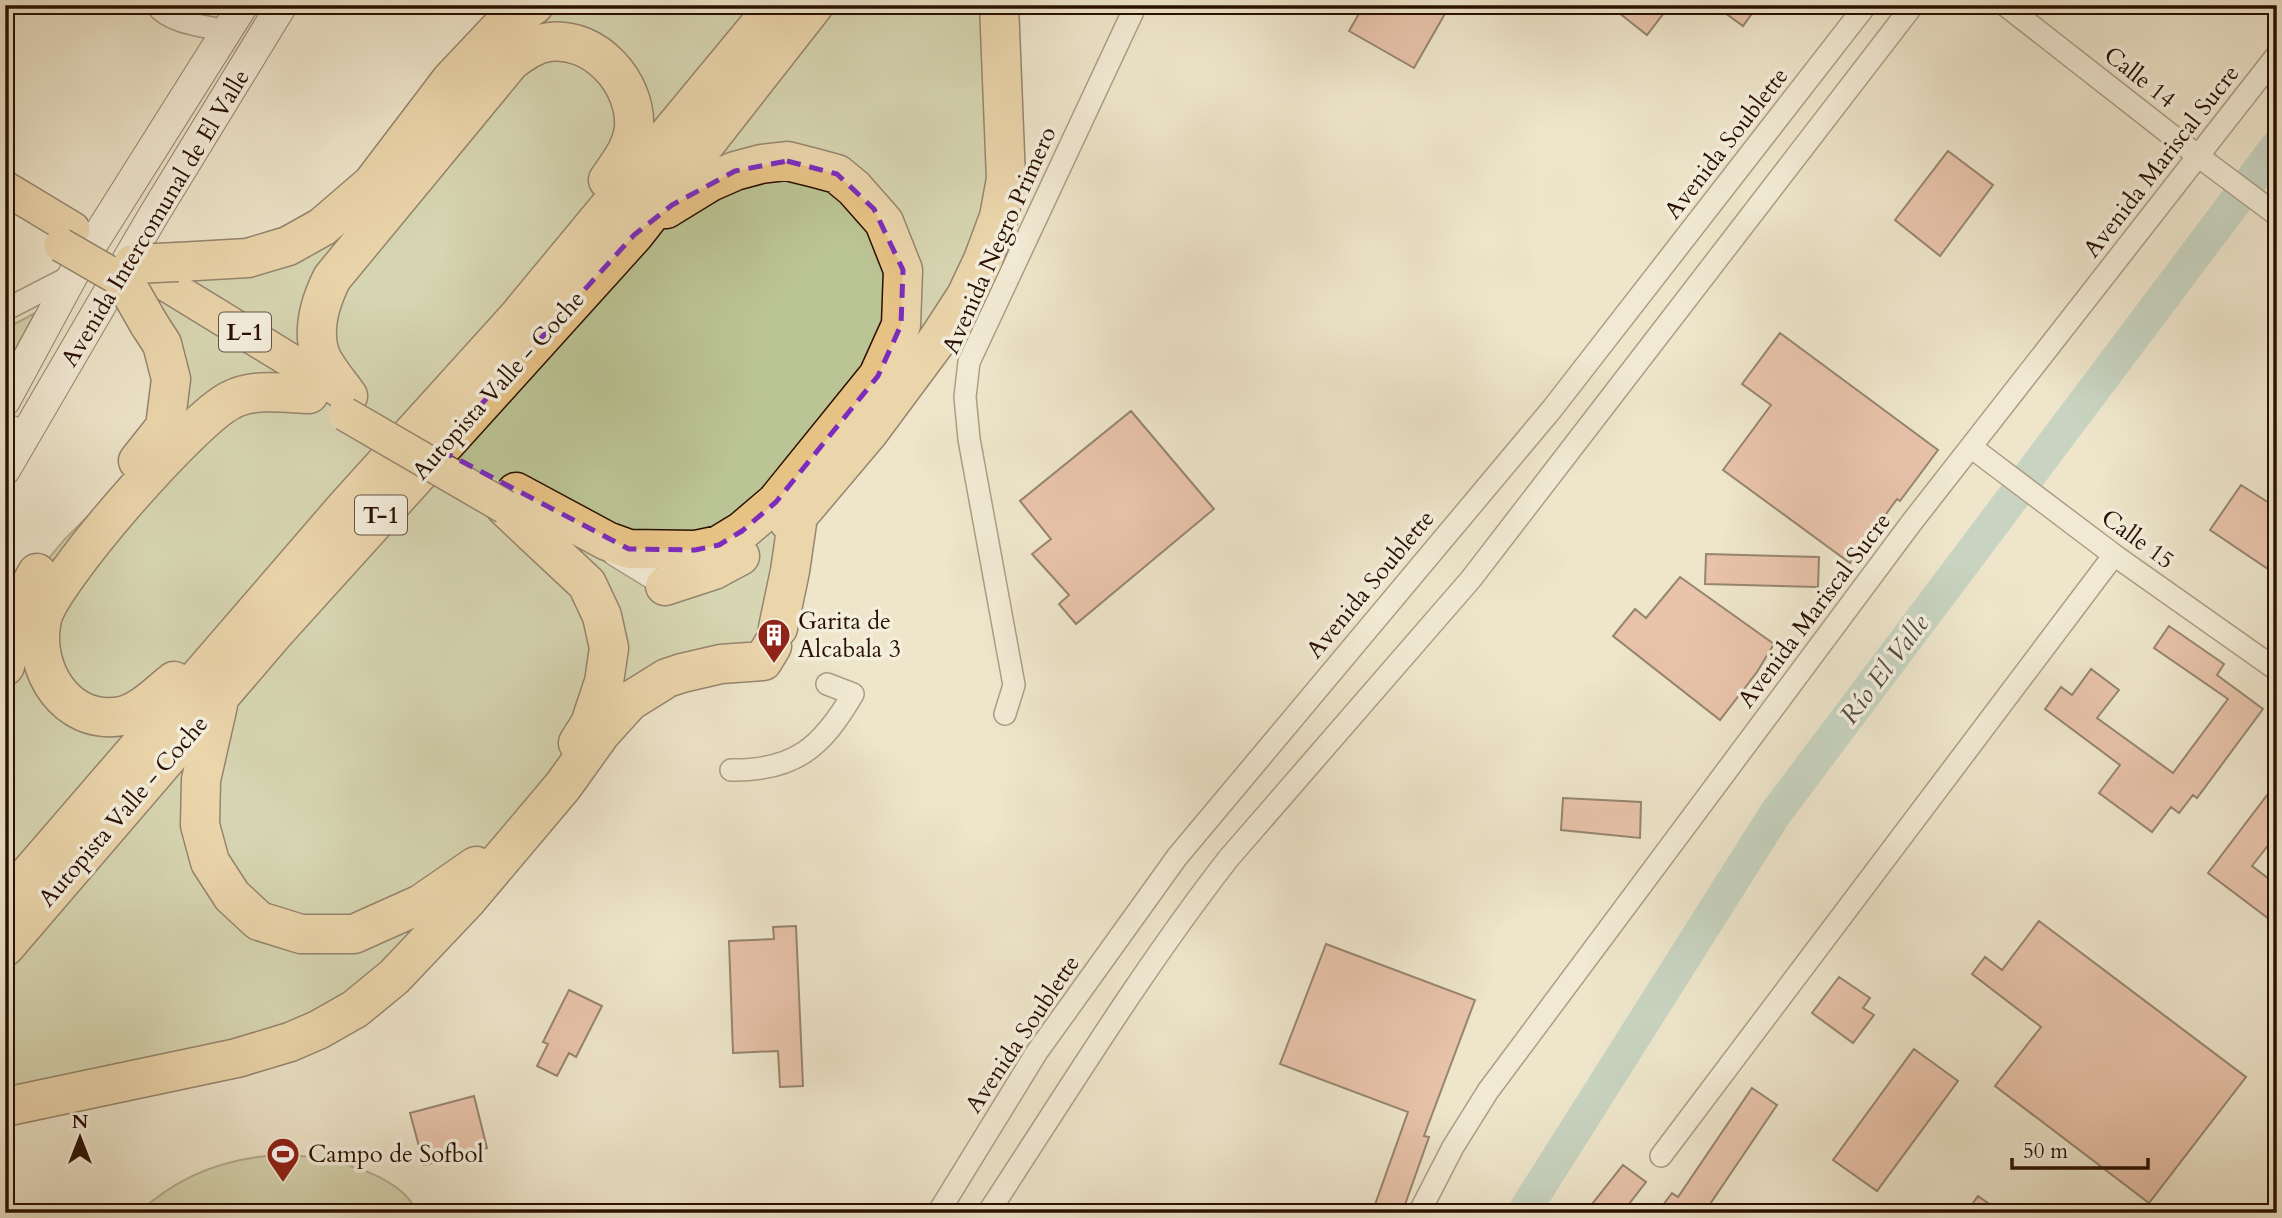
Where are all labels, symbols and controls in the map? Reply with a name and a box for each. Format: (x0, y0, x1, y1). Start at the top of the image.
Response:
street label: Calle 14 (2097, 39, 2183, 116)
street label: Avenida Mariscal Sucre (2076, 58, 2247, 265)
street label: Avenida Soublette (1657, 61, 1796, 226)
street label: Avenida Intercomunal de El Valle (53, 63, 258, 373)
street label: Avenida Negro Primero (934, 121, 1065, 359)
street label: Autopista Valle - Coche (405, 284, 592, 487)
road number: L-1 (219, 312, 271, 352)
road number: T-1 (355, 495, 407, 534)
street label: Calle 15 (2094, 502, 2181, 577)
street label: Avenida Soublette (1299, 503, 1442, 665)
street label: Avenida Mariscal Sucre (1730, 506, 1899, 715)
place label: Garita de Alcabala 3 (798, 605, 901, 666)
water label: Río El Valle (1832, 607, 1938, 731)
building icon: Garita de Alcabala 3 (755, 616, 793, 665)
street label: Autopista Valle - Coche (31, 709, 216, 914)
street label: Avenida Soublette (957, 949, 1088, 1120)
north arrow (46, 1102, 116, 1172)
text: N (72, 1109, 89, 1135)
scale bar (2012, 1127, 2149, 1171)
sports icon: Campo de Sofbol (264, 1135, 302, 1184)
text: 50 m (2023, 1137, 2068, 1166)
place label: Campo de Sofbol (308, 1138, 484, 1171)

